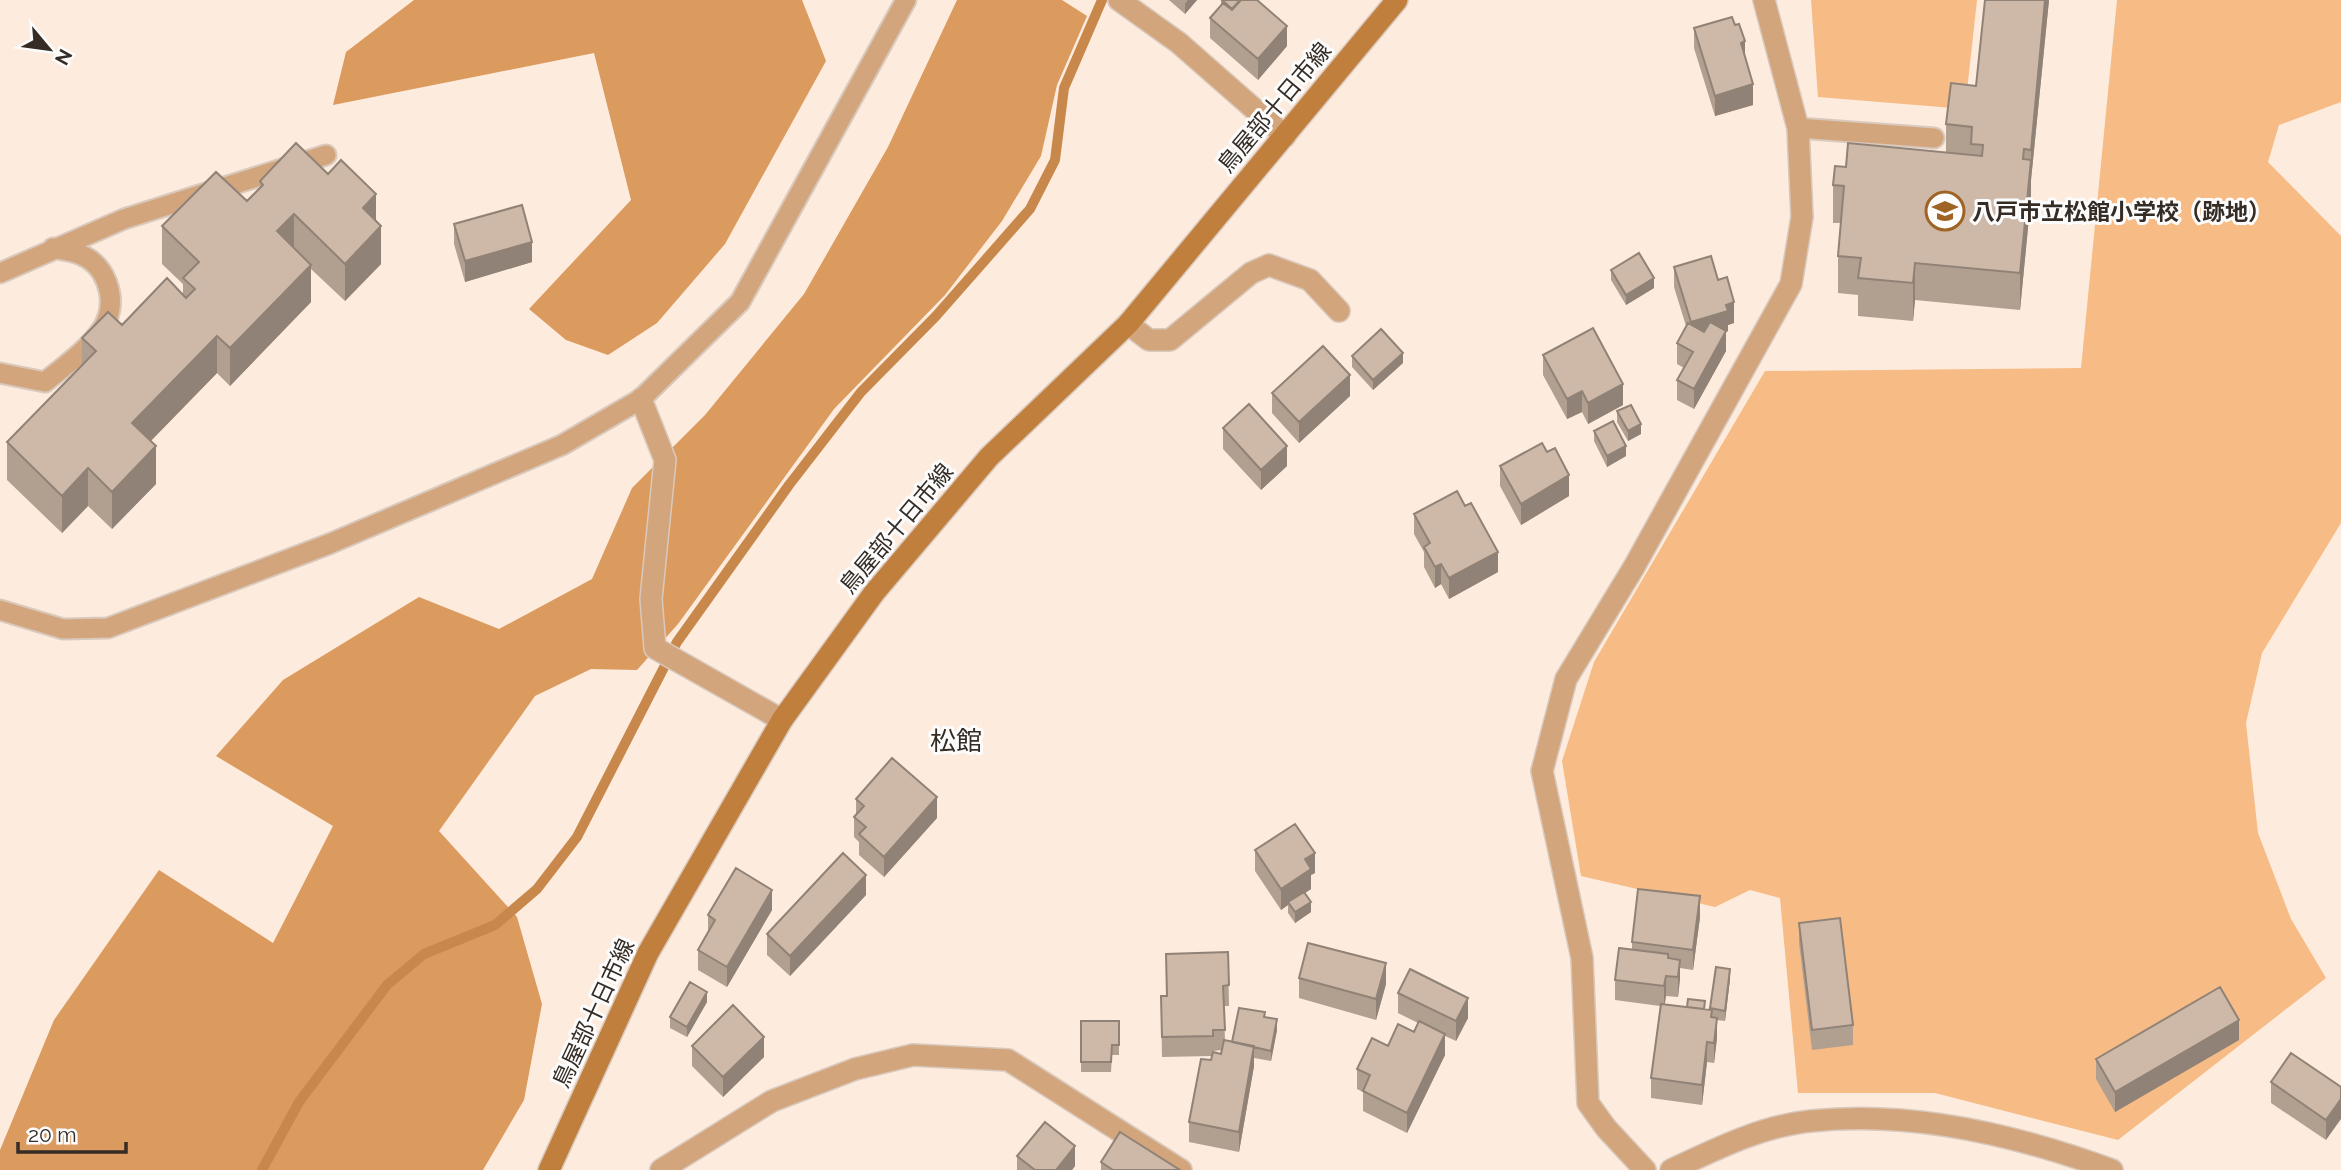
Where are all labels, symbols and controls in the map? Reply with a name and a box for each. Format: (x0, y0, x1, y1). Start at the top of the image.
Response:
north arrow (14, 14, 84, 84)
street label: 鳥屋部十日市線 (1212, 37, 1336, 177)
text: N (51, 46, 77, 69)
school or university icon: 八戸市立松館小学校（跡地） (1924, 190, 1966, 232)
place label: 八戸市立松館小学校（跡地） (1972, 198, 2271, 225)
street label: 鳥屋部十日市線 (834, 458, 958, 598)
district label: 松館 (930, 726, 982, 756)
street label: 鳥屋部十日市線 (547, 934, 639, 1092)
scale bar (18, 1110, 126, 1154)
text: 20 m (28, 1122, 76, 1147)

